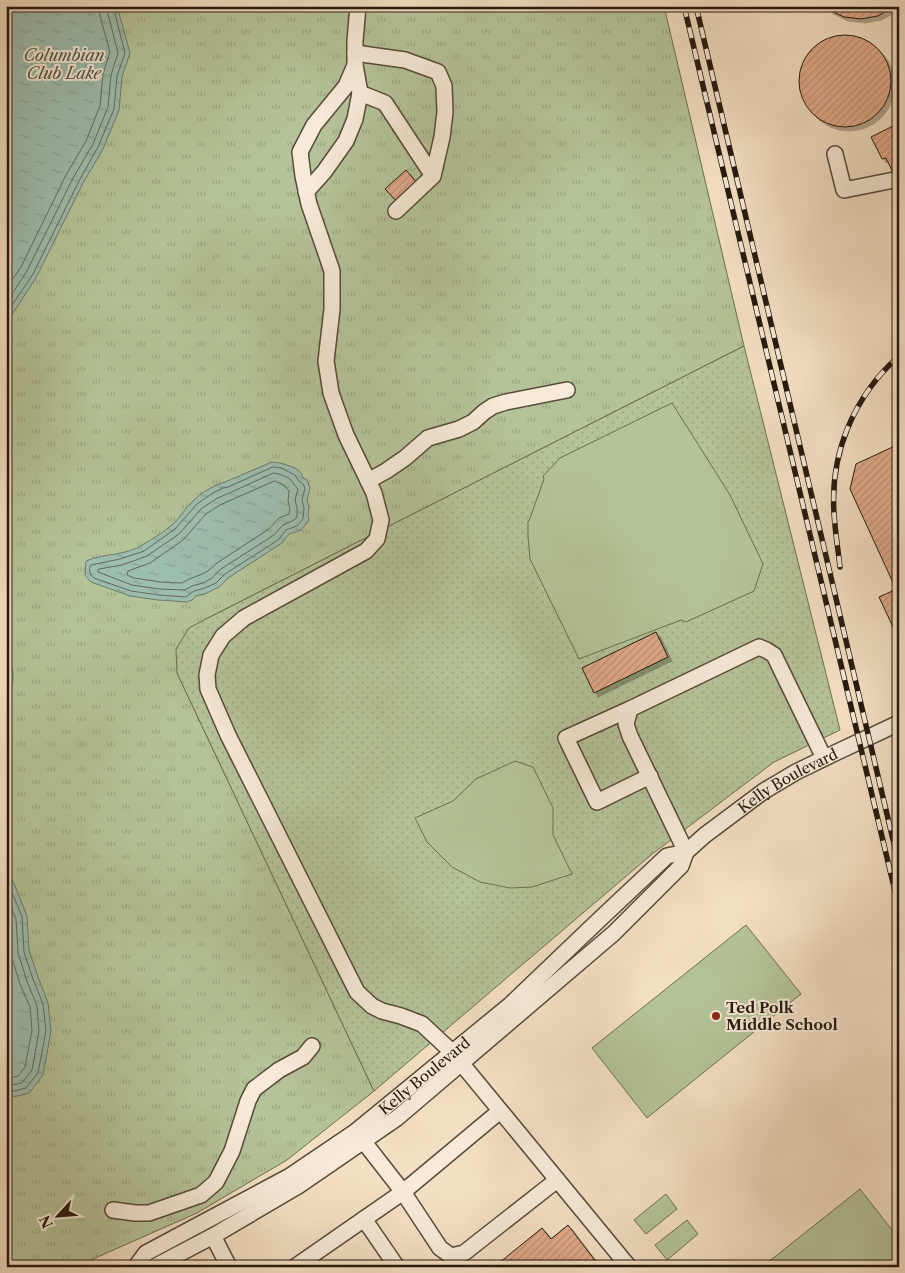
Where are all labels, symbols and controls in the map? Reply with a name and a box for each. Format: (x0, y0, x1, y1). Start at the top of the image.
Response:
water label: Columbian Club Lake (24, 45, 104, 83)
street label: Kelly Boulevard (734, 744, 841, 817)
place label: Ted Polk Middle School (726, 998, 838, 1034)
marker: Ted Polk Middle School (710, 1010, 722, 1022)
street label: Kelly Boulevard (374, 1032, 474, 1119)
north arrow (32, 1190, 82, 1240)
text: N (36, 1212, 57, 1231)

